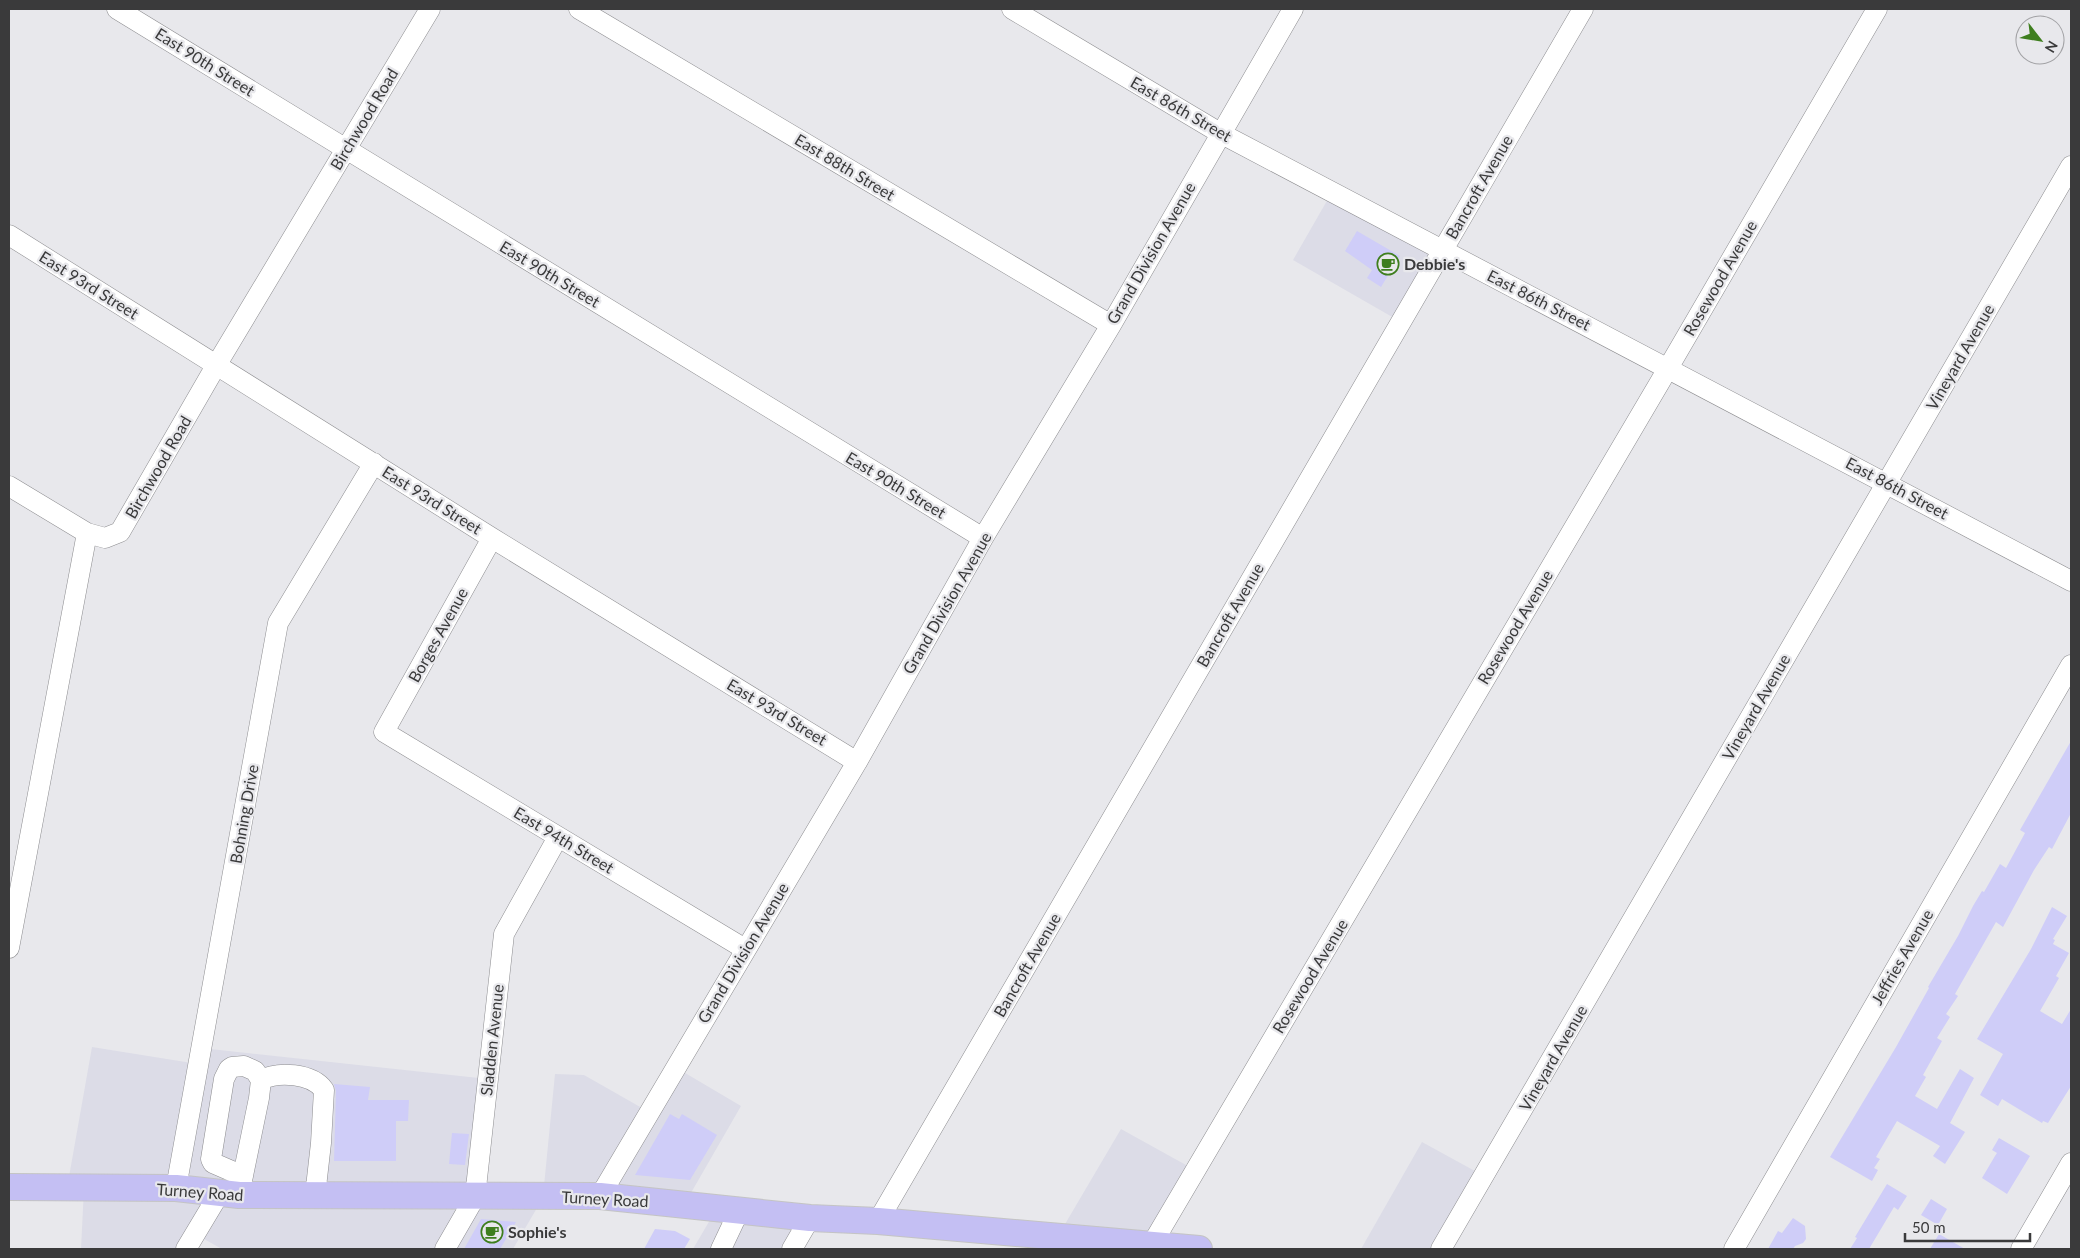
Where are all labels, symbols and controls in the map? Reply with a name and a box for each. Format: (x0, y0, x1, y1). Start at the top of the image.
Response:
north arrow (2015, 15, 2065, 65)
street label: East 90th Street (152, 23, 259, 100)
text: N (2042, 38, 2062, 56)
street label: Birchwood Road (326, 64, 401, 173)
street label: East 86th Street (1127, 72, 1235, 145)
street label: East 88th Street (792, 129, 899, 204)
street label: Bancroft Avenue (1441, 132, 1516, 242)
street label: Grand Division Avenue (1102, 179, 1199, 327)
street label: Rosewood Avenue (1679, 217, 1760, 339)
street label: East 90th Street (497, 236, 604, 311)
street label: East 93rd Street (36, 247, 142, 323)
cafe icon: Debbie's (1376, 252, 1400, 276)
place label: Debbie's (1404, 254, 1465, 273)
street label: East 86th Street (1484, 265, 1594, 334)
street label: Vineyard Avenue (1922, 301, 1998, 413)
street label: Birchwood Road (121, 412, 195, 521)
street label: East 90th Street (843, 447, 950, 522)
street label: East 86th Street (1843, 453, 1952, 523)
street label: East 93rd Street (379, 462, 485, 538)
street label: Grand Division Avenue (898, 529, 995, 677)
street label: Bancroft Avenue (1192, 560, 1267, 670)
street label: Rosewood Avenue (1473, 566, 1556, 687)
street label: Borges Avenue (404, 584, 471, 685)
street label: Vineyard Avenue (1718, 651, 1794, 763)
street label: East 93rd Street (724, 674, 831, 749)
street label: Bohning Drive (225, 763, 262, 865)
street label: East 94th Street (511, 802, 618, 877)
street label: Grand Division Avenue (693, 879, 792, 1026)
street label: Jeffries Avenue (1867, 906, 1937, 1008)
street label: Bancroft Avenue (989, 910, 1064, 1020)
street label: Rosewood Avenue (1268, 915, 1351, 1036)
street label: Sladden Avenue (476, 983, 507, 1097)
street label: Vineyard Avenue (1515, 1002, 1591, 1114)
street label: Turney Road (156, 1179, 244, 1204)
street label: Turney Road (561, 1187, 649, 1210)
scale bar (1905, 1210, 2030, 1242)
text: 50 m (1912, 1218, 1946, 1236)
cafe icon: Sophie's (480, 1220, 504, 1244)
place label: Sophie's (508, 1222, 567, 1241)

